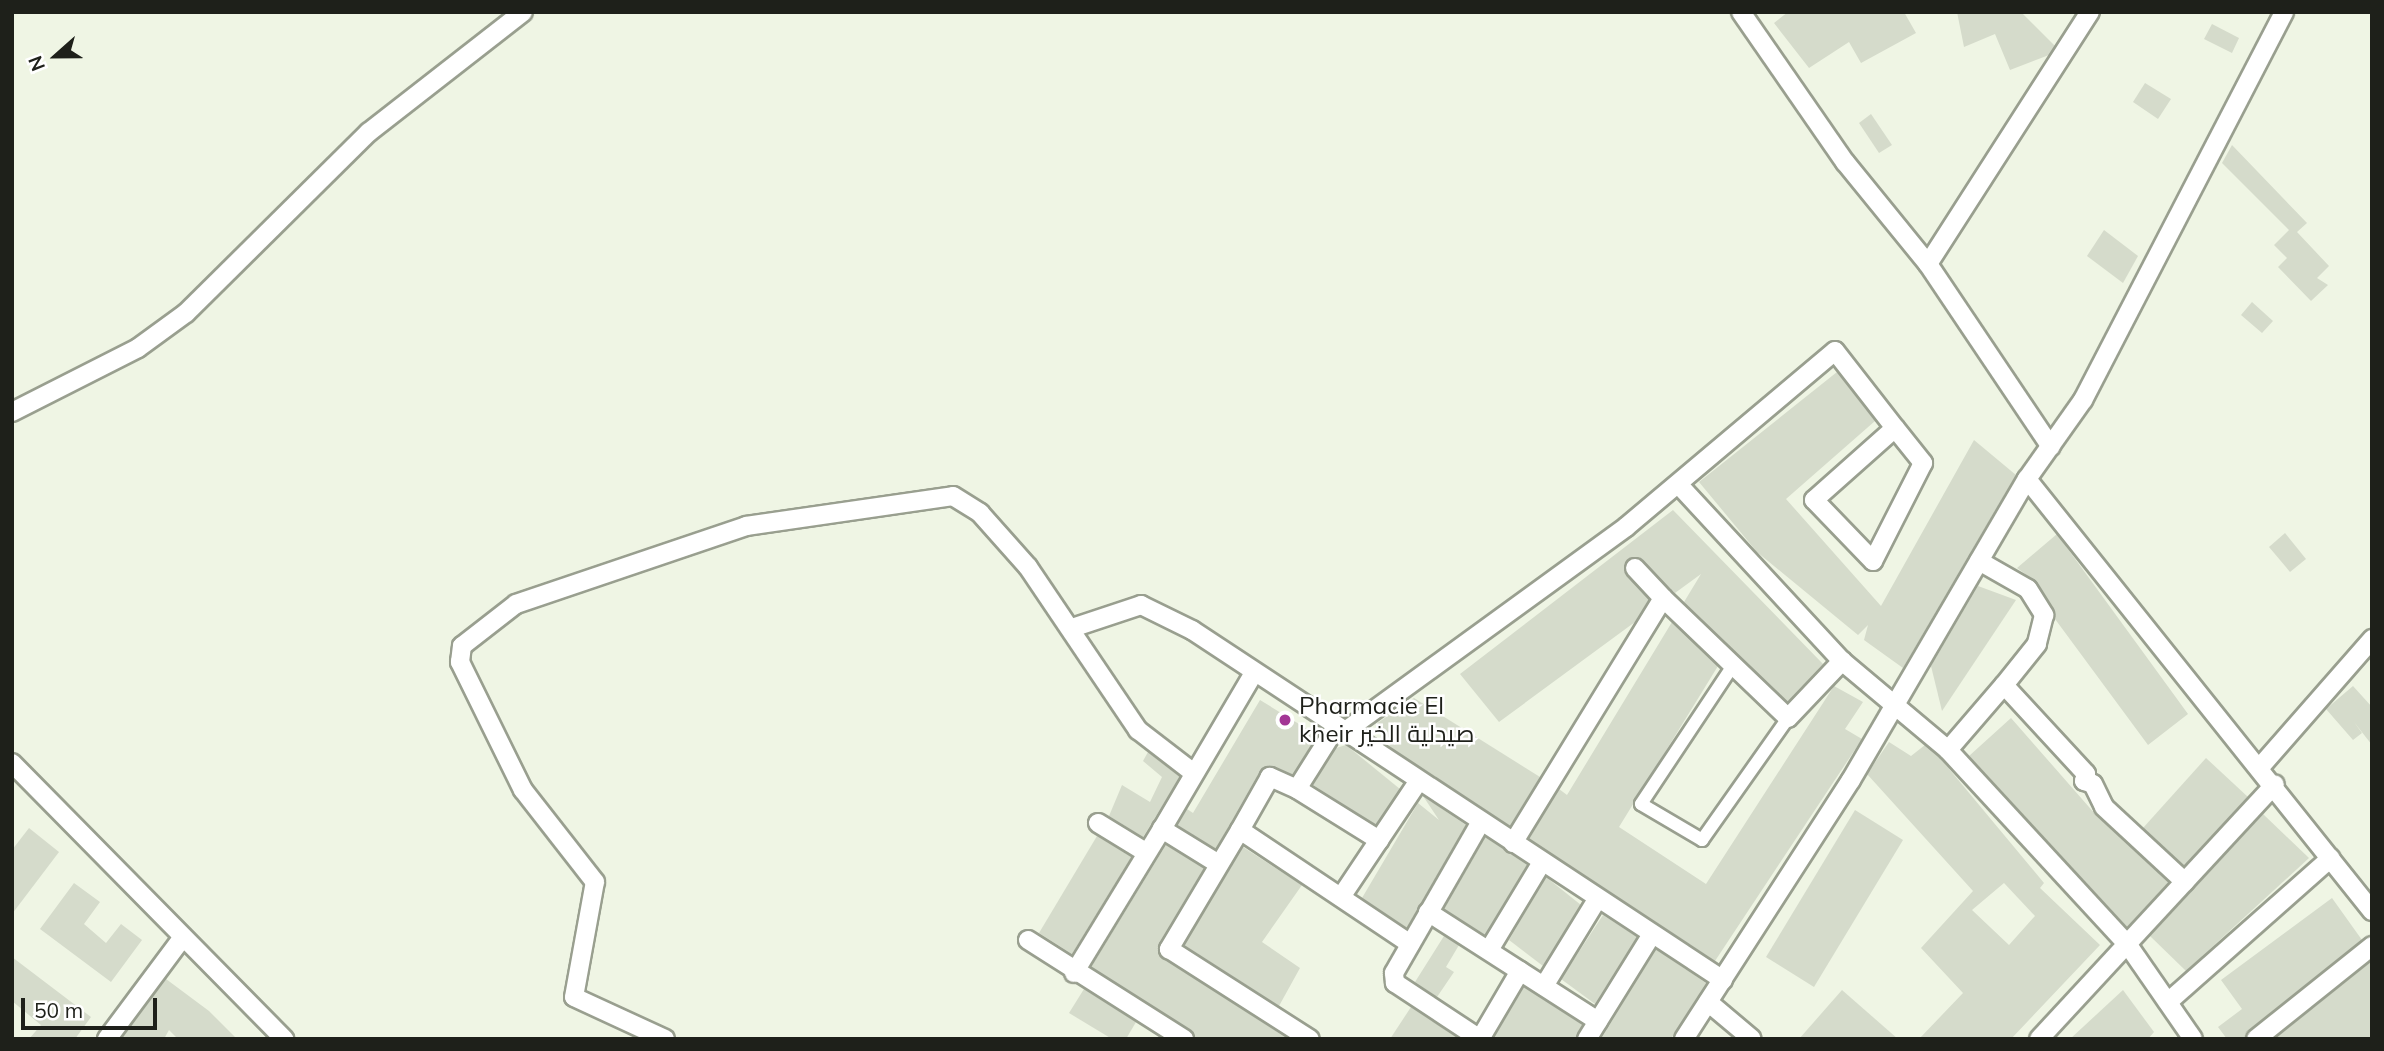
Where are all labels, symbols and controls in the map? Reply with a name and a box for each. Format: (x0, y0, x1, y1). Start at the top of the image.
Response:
north arrow (21, 21, 91, 91)
text: N (23, 53, 50, 75)
place label: Pharmacie El kheir صيدلية الخير (1299, 692, 1474, 748)
marker: Pharmacie El kheir صيدلية الخير (1277, 712, 1293, 728)
scale bar (24, 984, 161, 1028)
text: 50 m (34, 997, 83, 1023)

